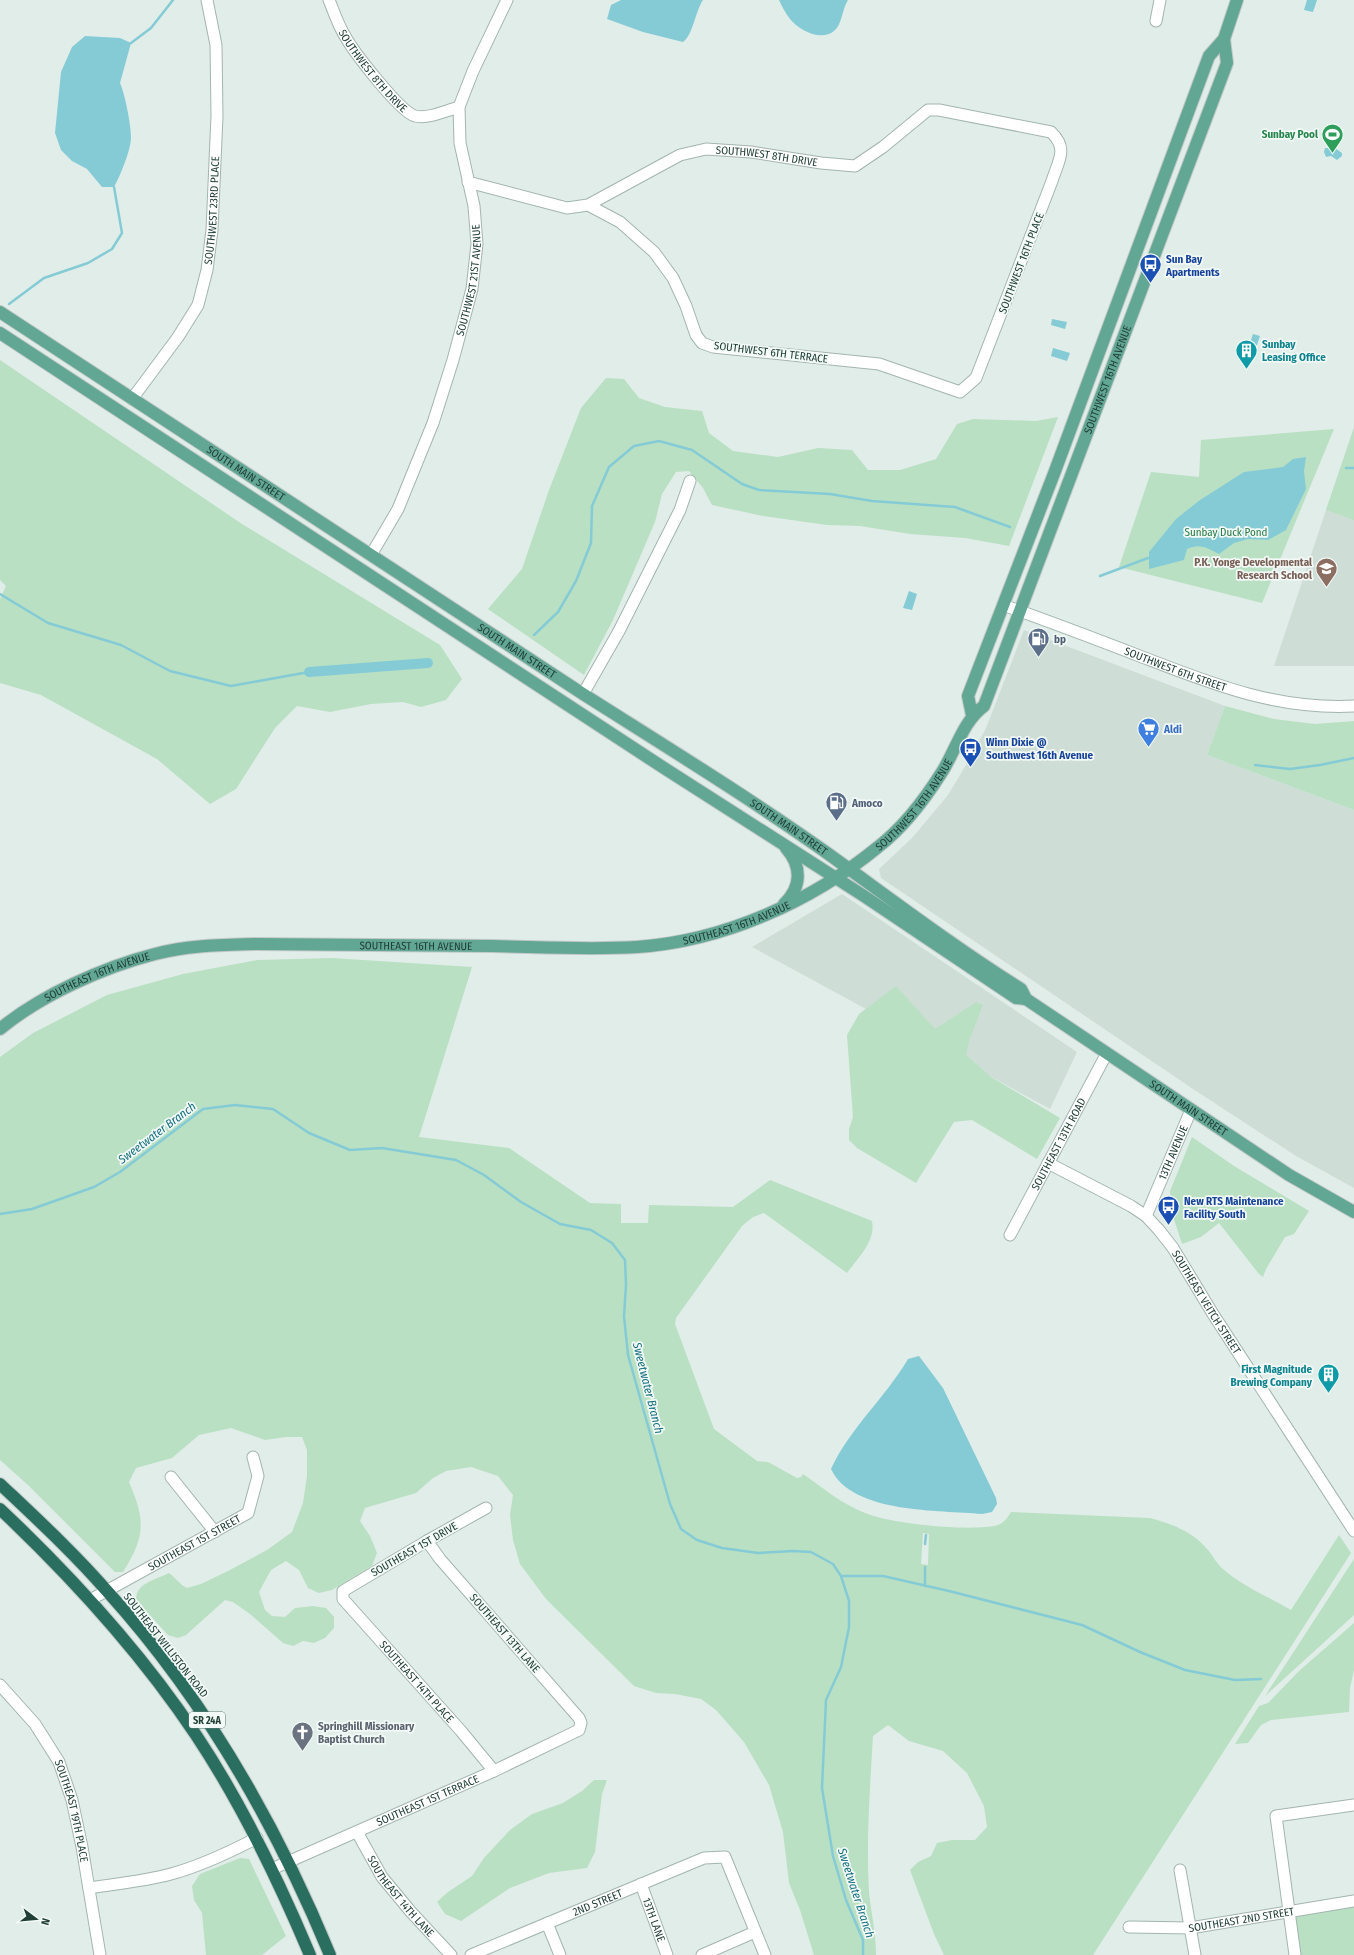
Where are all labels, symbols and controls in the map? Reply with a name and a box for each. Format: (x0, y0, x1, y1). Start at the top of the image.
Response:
street label: SOUTHWEST 8TH DRIVE (336, 27, 409, 115)
sports icon: Sunbay Pool (1320, 121, 1346, 154)
place label: Sunbay Pool (1262, 128, 1319, 141)
street label: SOUTHWEST 8TH DRIVE (715, 144, 818, 169)
street label: SOUTHWEST 23RD PLACE (202, 156, 222, 265)
street label: SOUTHWEST 16TH PLACE (996, 211, 1047, 316)
street label: SOUTHWEST 21ST AVENUE (454, 224, 484, 338)
bus stop icon: Sun Bay Apartments (1137, 252, 1163, 285)
place label: Sun Bay Apartments (1165, 253, 1220, 279)
street label: SOUTHWEST 16TH AVENUE (1081, 324, 1134, 436)
building icon: Sunbay Leasing Office (1233, 337, 1259, 370)
place label: Sunbay Leasing Office (1262, 338, 1326, 364)
street label: SOUTHWEST 6TH TERRACE (713, 339, 829, 366)
street label: SOUTH MAIN STREET (204, 443, 288, 504)
park label: Sunbay Duck Pond (1185, 526, 1267, 539)
school or university icon: P.K. Yonge Developmental Research School (1314, 555, 1340, 588)
place label: P.K. Yonge Developmental Research School (1194, 556, 1313, 582)
street label: SOUTH MAIN STREET (475, 621, 559, 682)
fuel station icon: bp (1025, 626, 1051, 659)
place label: bp (1054, 633, 1066, 646)
street label: SOUTHWEST 6TH STREET (1122, 645, 1229, 695)
supermarket icon: Aldi (1135, 716, 1161, 749)
place label: Aldi (1163, 723, 1182, 736)
bus stop icon: Winn Dixie @ Southwest 16th Avenue (957, 735, 983, 768)
place label: Winn Dixie @ Southwest 16th Avenue (986, 736, 1093, 762)
street label: SOUTHWEST 16TH AVENUE (873, 757, 955, 854)
fuel station icon: Amoco (824, 790, 850, 823)
street label: SOUTH MAIN STREET (747, 796, 830, 859)
place label: Amoco (851, 797, 883, 810)
street label: SOUTHEAST 16TH AVENUE (682, 899, 792, 948)
street label: SOUTHEAST 16TH AVENUE (359, 939, 472, 953)
street label: SOUTHEAST 16TH AVENUE (42, 950, 151, 1005)
street label: SOUTH MAIN STREET (1147, 1078, 1230, 1139)
street label: SOUTHEAST 13TH ROAD (1029, 1096, 1089, 1193)
water label: Sweetwater Branch (115, 1099, 199, 1167)
street label: 13TH AVENUE (1156, 1123, 1191, 1182)
bus stop icon: New RTS Maintenance Facility South (1155, 1194, 1181, 1227)
place label: New RTS Maintenance Facility South (1184, 1195, 1284, 1221)
street label: SOUTHEAST VEITCH STREET (1169, 1248, 1244, 1357)
water label: Sweetwater Branch (630, 1340, 666, 1435)
building icon: First Magnitude Brewing Company (1315, 1362, 1341, 1395)
place label: First Magnitude Brewing Company (1231, 1363, 1313, 1389)
street label: SOUTHEAST 1ST STREET (146, 1512, 244, 1574)
street label: SOUTHEAST 1ST DRIVE (369, 1519, 460, 1579)
street label: SOUTHEAST WILLISTON ROAD (121, 1590, 210, 1700)
street label: SOUTHEAST 13TH LANE (467, 1591, 542, 1675)
street label: SOUTHEAST 14TH PLACE (377, 1638, 456, 1725)
road number: SR 24A (189, 1712, 225, 1728)
church icon: Springhill Missionary Baptist Church (290, 1719, 316, 1752)
place label: Springhill Missionary Baptist Church (318, 1720, 415, 1746)
street label: SOUTHEAST 19TH PLACE (52, 1758, 90, 1863)
street label: SOUTHEAST 1ST TERRACE (375, 1773, 481, 1829)
water label: Sweetwater Branch (835, 1845, 877, 1940)
street label: SOUTHEAST 14TH LANE (364, 1853, 437, 1940)
street label: 2ND STREET (571, 1886, 625, 1919)
street label: 13TH LANE (640, 1896, 668, 1944)
north arrow (16, 1899, 56, 1939)
street label: SOUTHEAST 2ND STREET (1188, 1905, 1296, 1935)
text: N (38, 1917, 52, 1927)

